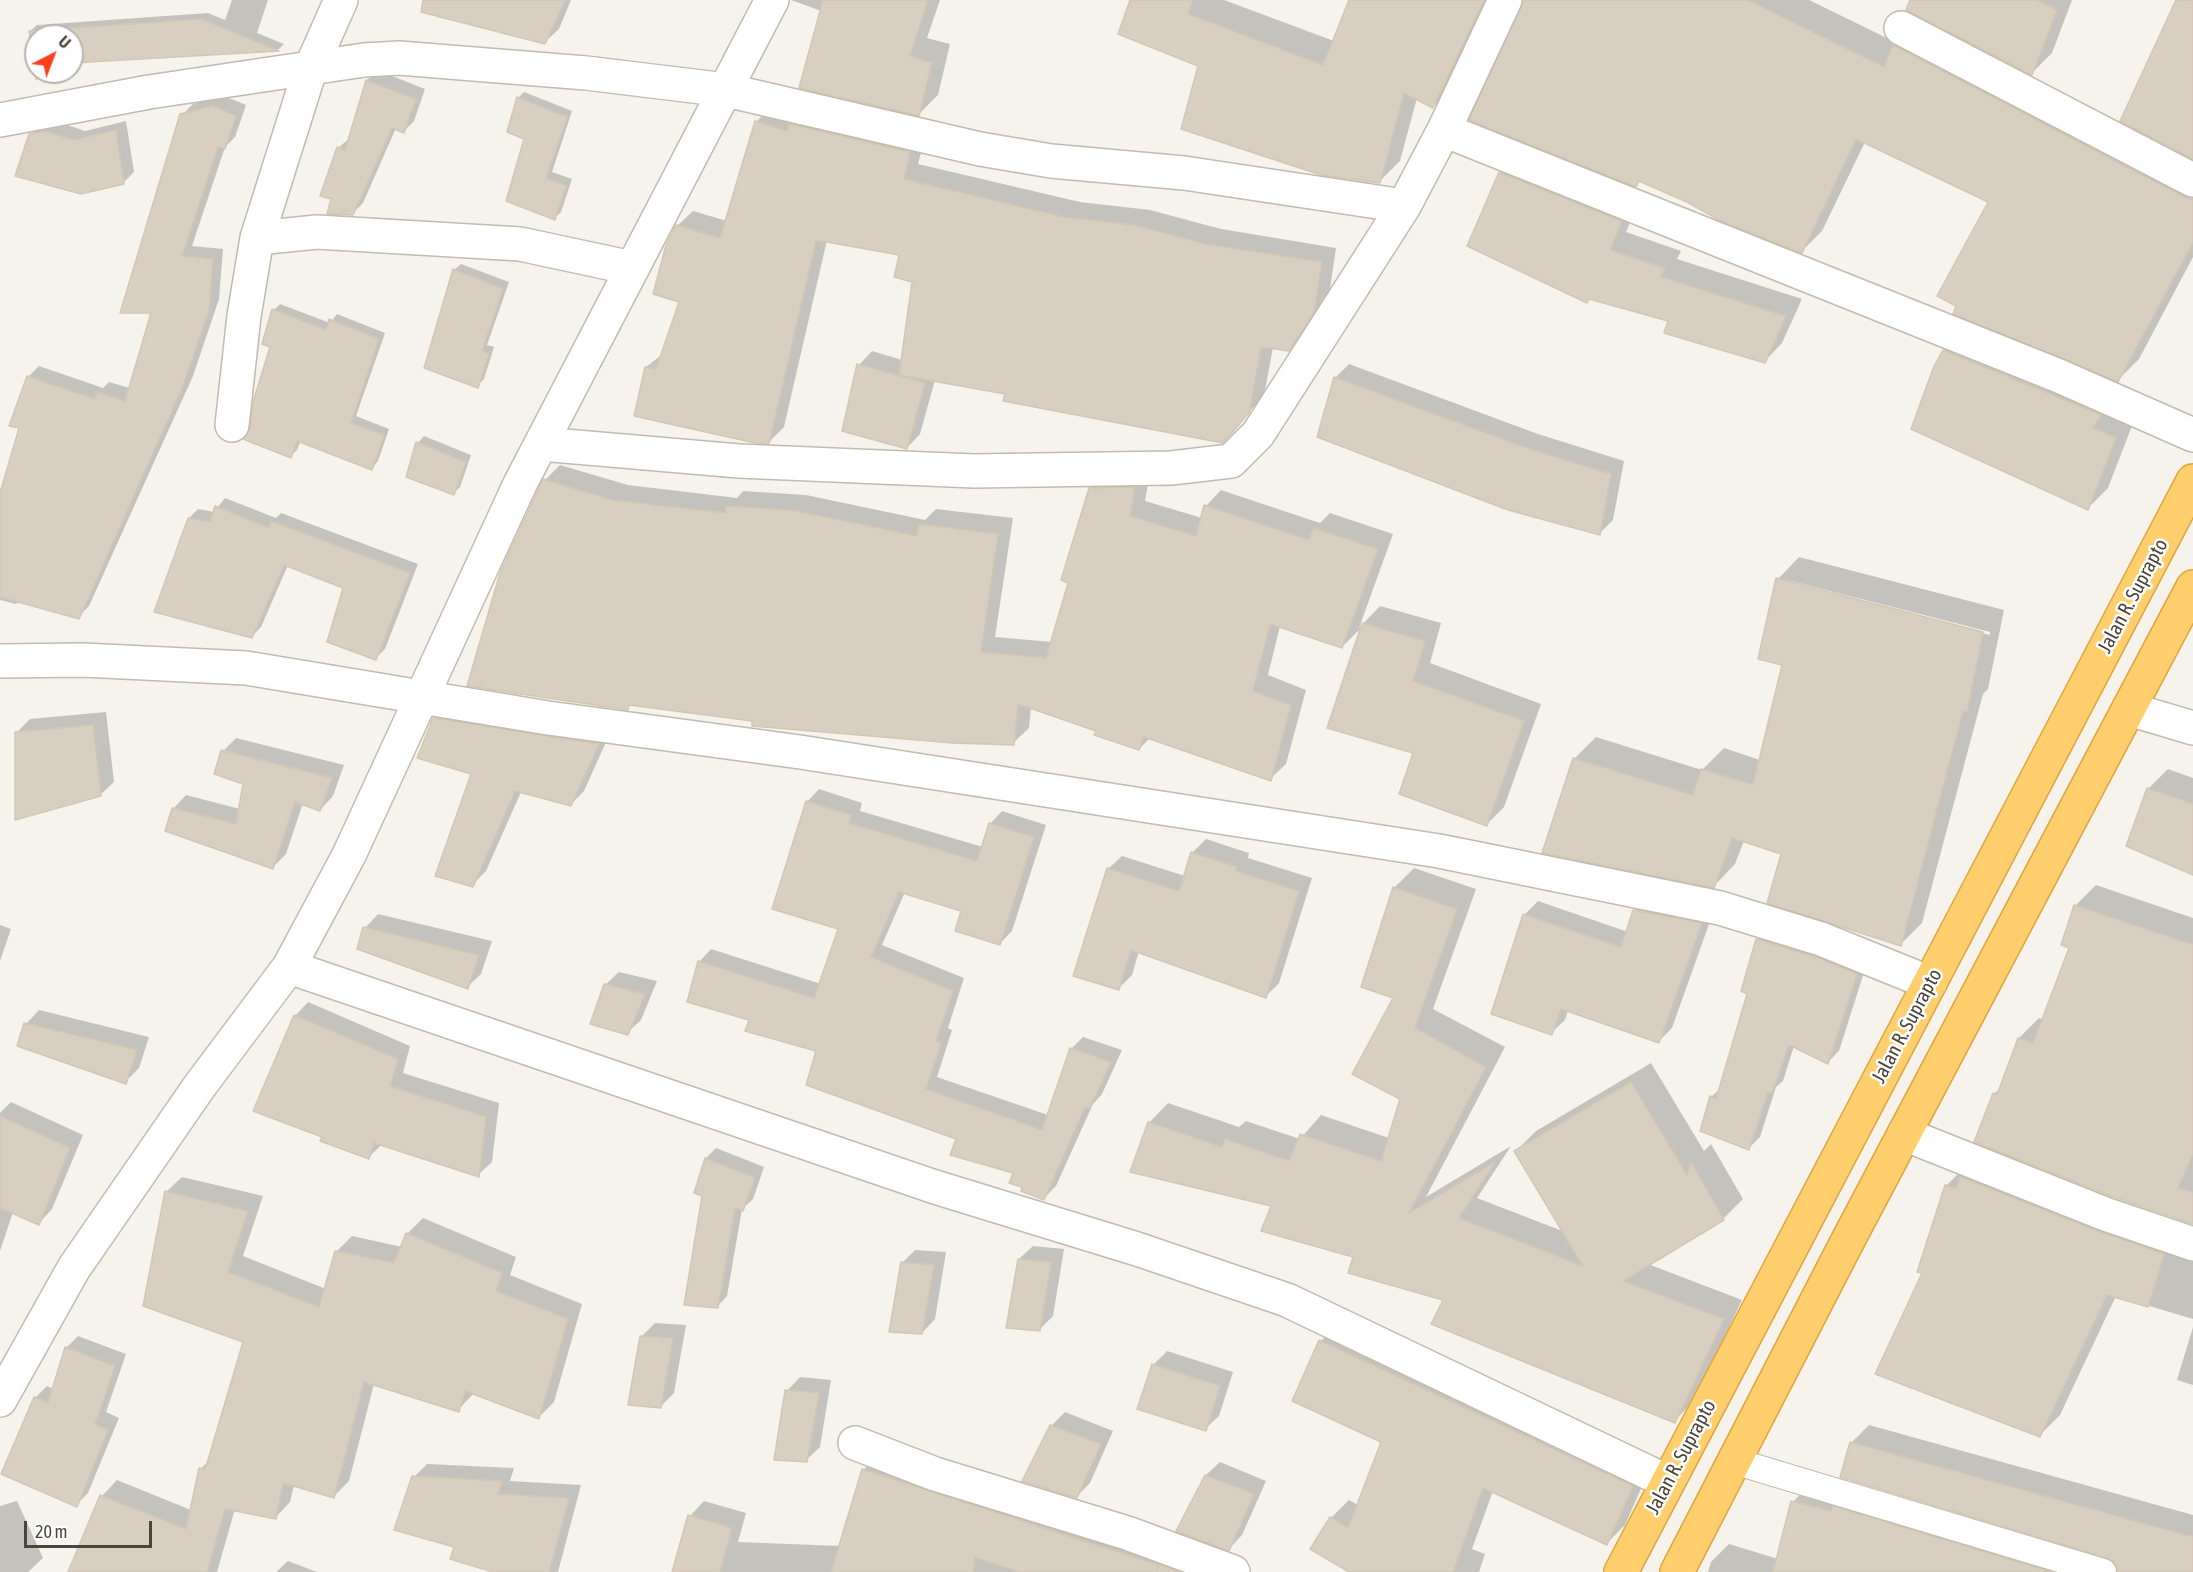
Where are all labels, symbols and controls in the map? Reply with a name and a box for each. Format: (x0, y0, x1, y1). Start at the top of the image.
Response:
north arrow (24, 24, 84, 84)
text: U (55, 32, 74, 52)
street label: Jalan R. Suprapto (2093, 535, 2173, 657)
street label: Jalan R. Suprapto (1867, 965, 1947, 1087)
street label: Jalan R. Suprapto (1641, 1396, 1721, 1518)
scale bar (27, 1509, 154, 1547)
text: 20 m (35, 1521, 67, 1542)

